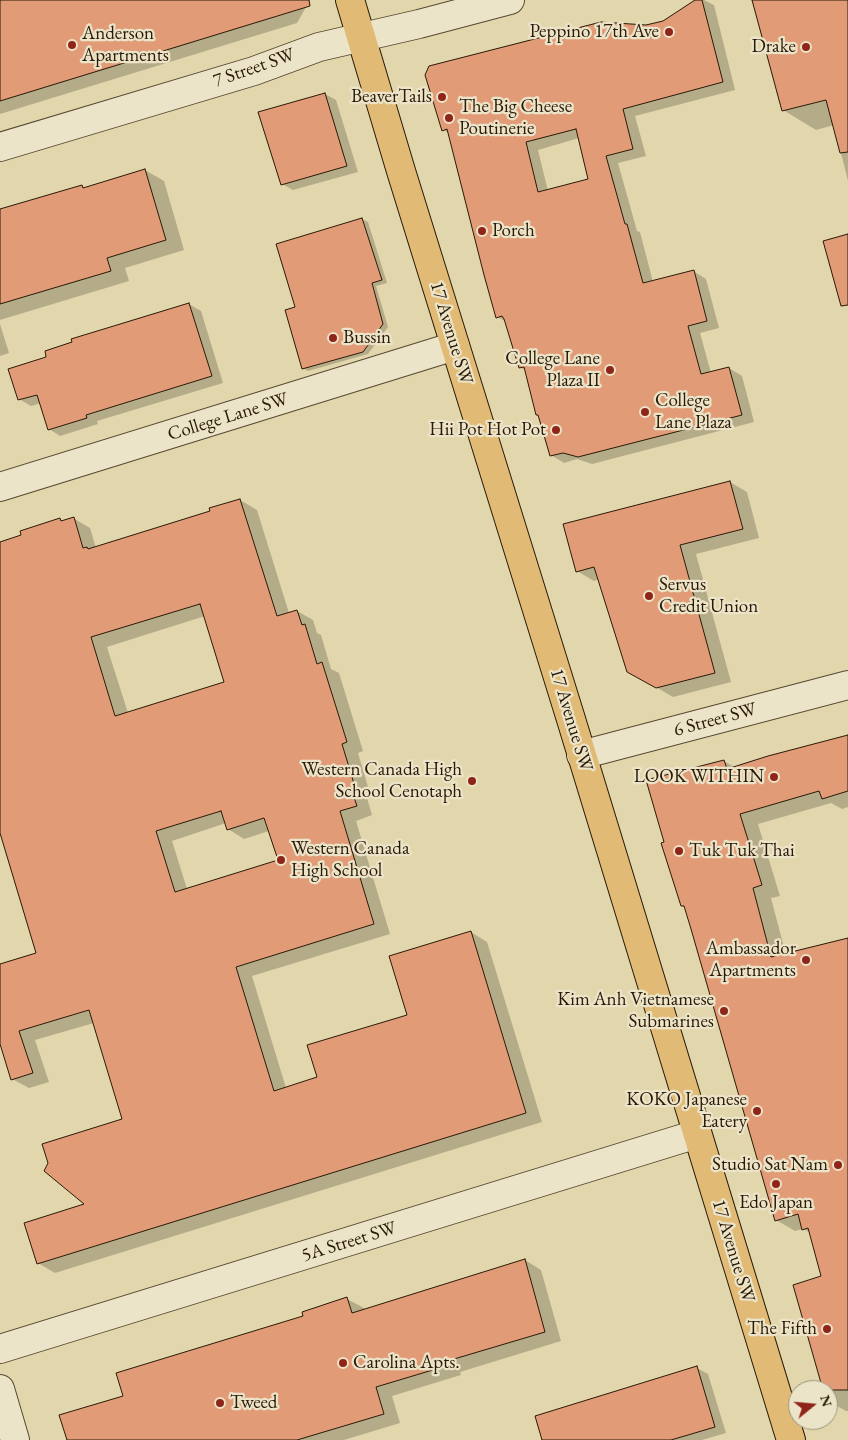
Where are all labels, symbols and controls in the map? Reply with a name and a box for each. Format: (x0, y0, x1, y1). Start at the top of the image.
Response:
place label: Peppino 17th Ave (530, 21, 659, 43)
place label: Anderson Apartments (82, 23, 169, 67)
marker: Peppino 17th Ave (663, 26, 675, 38)
place label: Drake (751, 36, 796, 58)
marker: Anderson Apartments (66, 39, 78, 51)
marker: Drake (800, 41, 812, 53)
street label: 7 Street SW (210, 43, 298, 93)
place label: BeaverTails (351, 86, 432, 108)
marker: BeaverTails (436, 91, 448, 103)
place label: The Big Cheese Poutinerie (459, 96, 572, 140)
marker: The Big Cheese Poutinerie (443, 112, 455, 124)
place label: Porch (492, 220, 535, 242)
marker: Porch (476, 225, 488, 237)
street label: 17 Avenue SW (425, 279, 477, 387)
place label: Bussin (343, 327, 391, 349)
marker: Bussin (327, 332, 339, 344)
place label: College Lane Plaza II (505, 348, 600, 392)
marker: College Lane Plaza II (604, 364, 616, 376)
street label: College Lane SW (165, 388, 291, 446)
place label: College Lane Plaza (655, 390, 732, 434)
marker: College Lane Plaza (639, 406, 651, 418)
place label: Hii Pot Hot Pot (429, 419, 546, 441)
marker: Hii Pot Hot Pot (550, 424, 562, 436)
place label: Servus Credit Union (659, 574, 758, 618)
marker: Servus Credit Union (643, 590, 655, 602)
street label: 17 Avenue SW (545, 666, 597, 774)
street label: 6 Street SW (671, 698, 759, 742)
place label: Western Canada High School Cenotaph (302, 759, 462, 803)
place label: LOOK WITHIN (634, 766, 764, 788)
marker: LOOK WITHIN (768, 771, 780, 783)
marker: Western Canada High School Cenotaph (466, 775, 478, 787)
place label: Western Canada High School (291, 838, 409, 882)
place label: Tuk Tuk Thai (689, 840, 795, 862)
marker: Tuk Tuk Thai (673, 845, 685, 857)
marker: Western Canada High School (275, 854, 287, 866)
place label: Ambassador Apartments (706, 938, 796, 982)
marker: Ambassador Apartments (800, 954, 812, 966)
place label: Kim Anh Vietnamese Submarines (557, 989, 714, 1033)
marker: Kim Anh Vietnamese Submarines (718, 1005, 730, 1017)
place label: KOKO Japanese Eatery (626, 1089, 747, 1133)
marker: KOKO Japanese Eatery (751, 1105, 763, 1117)
place label: Studio Sat Nam (712, 1154, 828, 1176)
marker: Studio Sat Nam (832, 1159, 844, 1171)
marker: Edo Japan (770, 1178, 782, 1190)
place label: Edo Japan (739, 1192, 813, 1214)
street label: 17 Avenue SW (707, 1197, 759, 1305)
street label: 5A Street SW (299, 1217, 399, 1267)
place label: The Fifth (747, 1318, 817, 1340)
marker: The Fifth (821, 1323, 833, 1335)
place label: Carolina Apts. (353, 1352, 460, 1374)
marker: Carolina Apts. (337, 1357, 349, 1369)
north arrow (788, 1380, 838, 1430)
place label: Tweed (230, 1392, 277, 1414)
text: N (816, 1393, 837, 1409)
marker: Tweed (214, 1397, 226, 1409)

